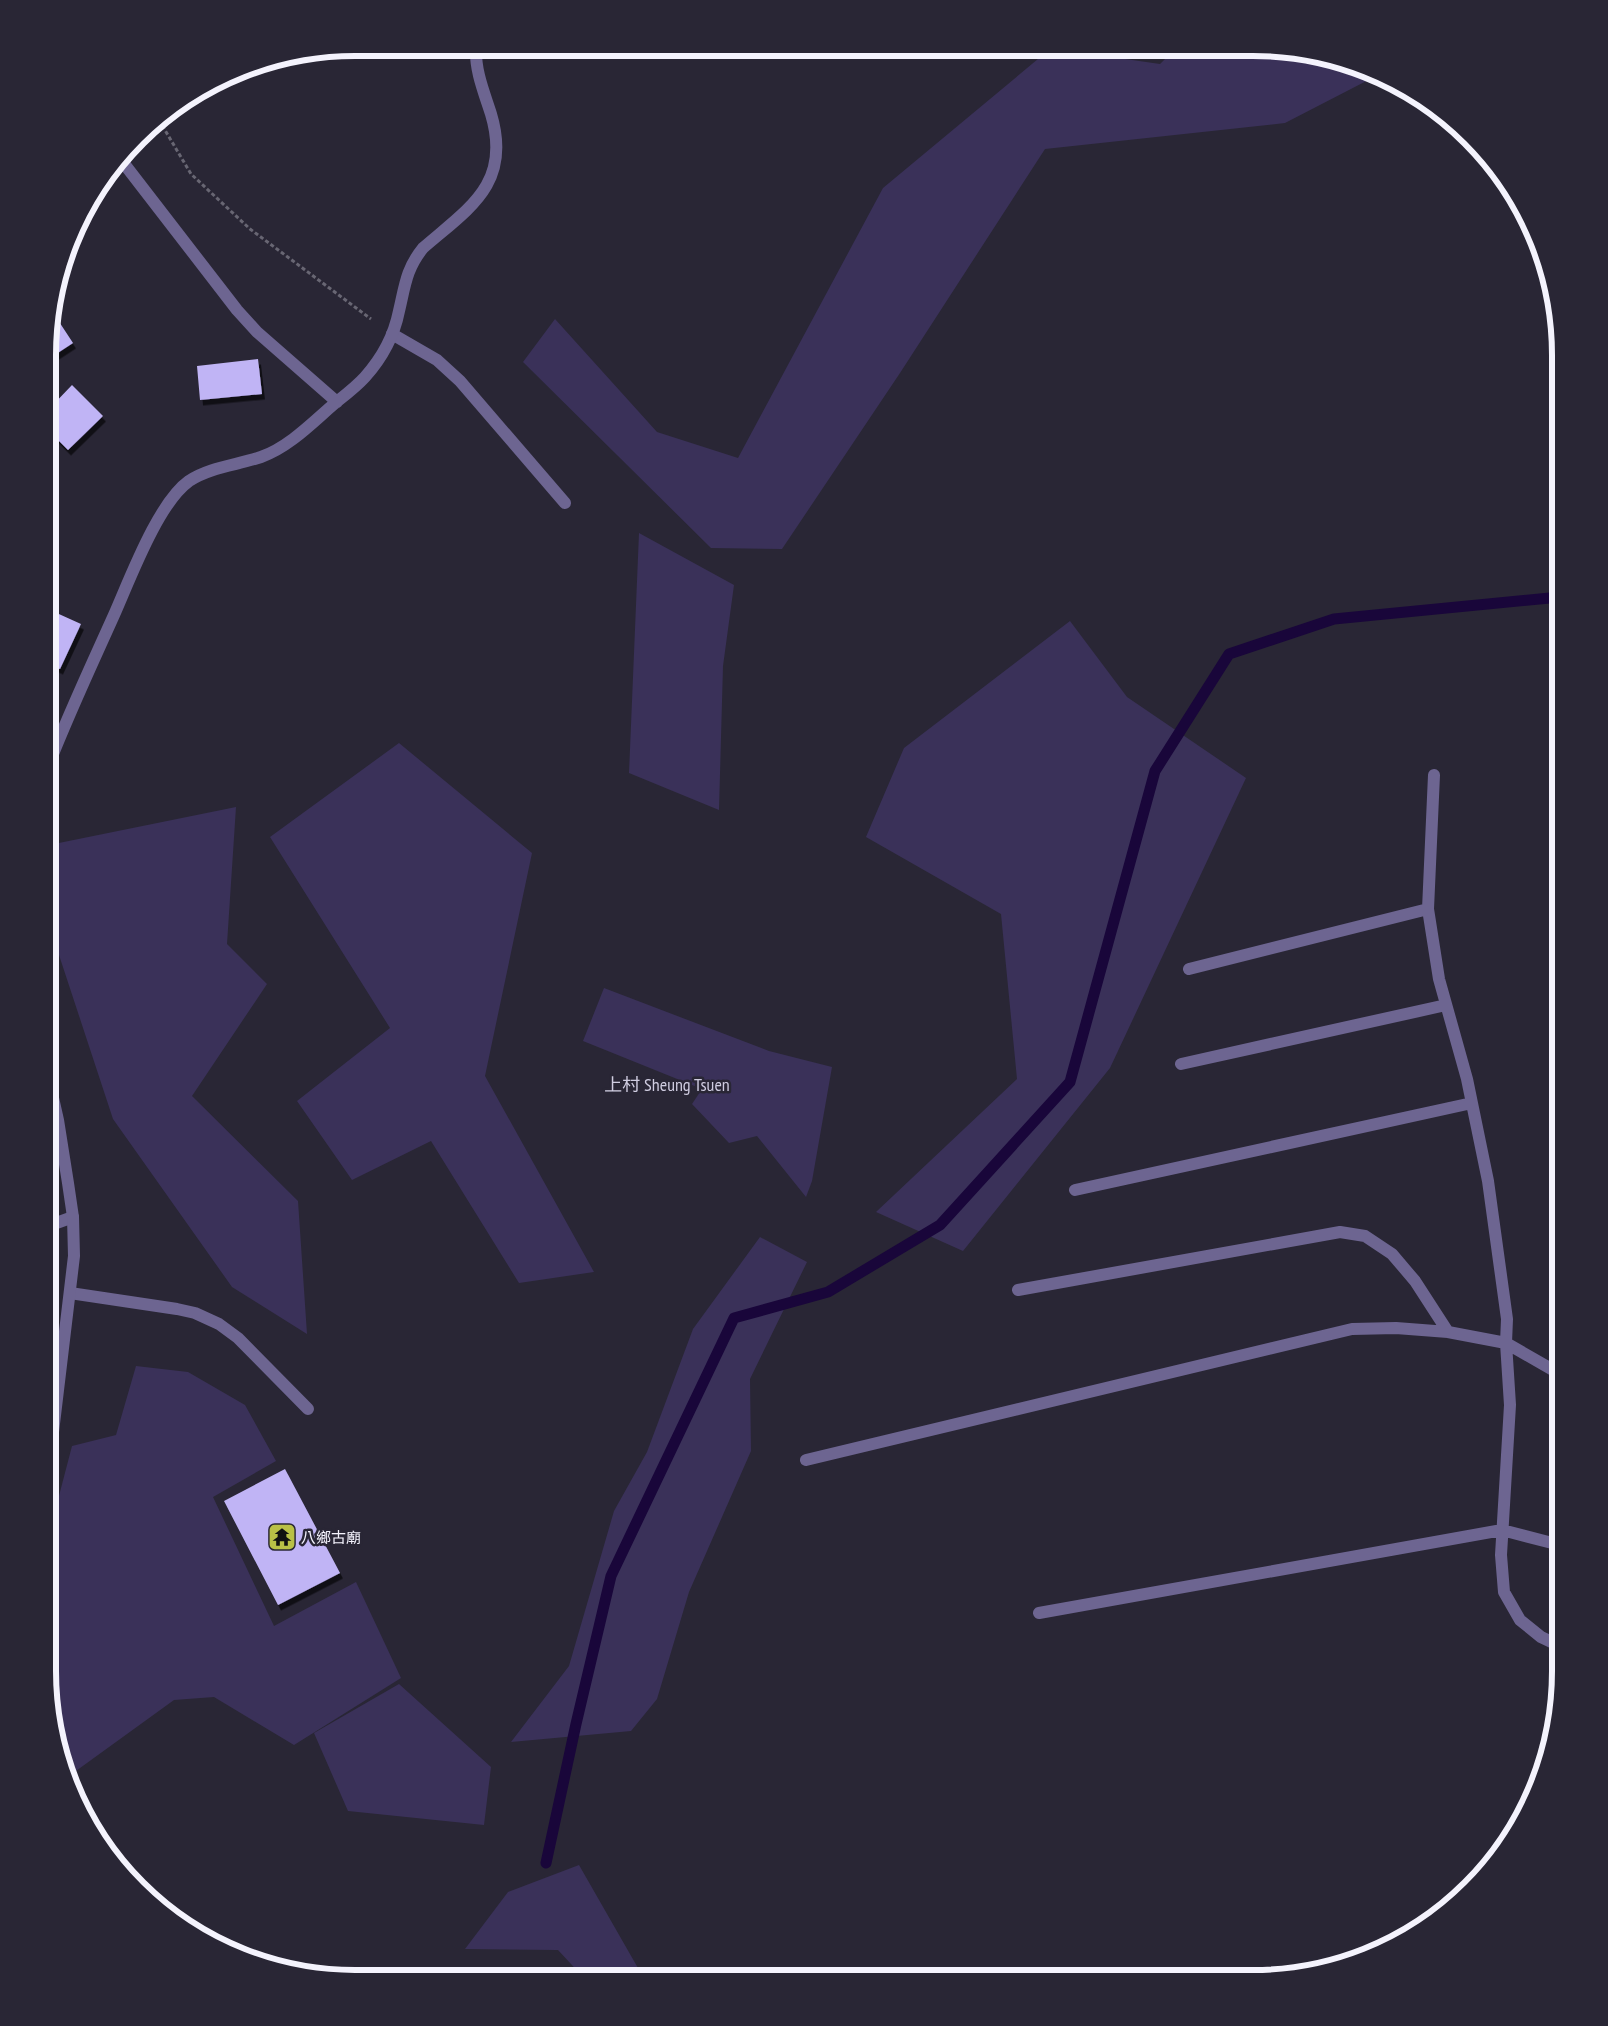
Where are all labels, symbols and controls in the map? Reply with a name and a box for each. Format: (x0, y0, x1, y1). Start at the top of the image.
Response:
district label: 上村 Sheung Tsuen (604, 1073, 730, 1096)
temple icon: 八鄉古廟 (267, 1522, 297, 1552)
place label: 八鄉古廟 (301, 1528, 361, 1547)

